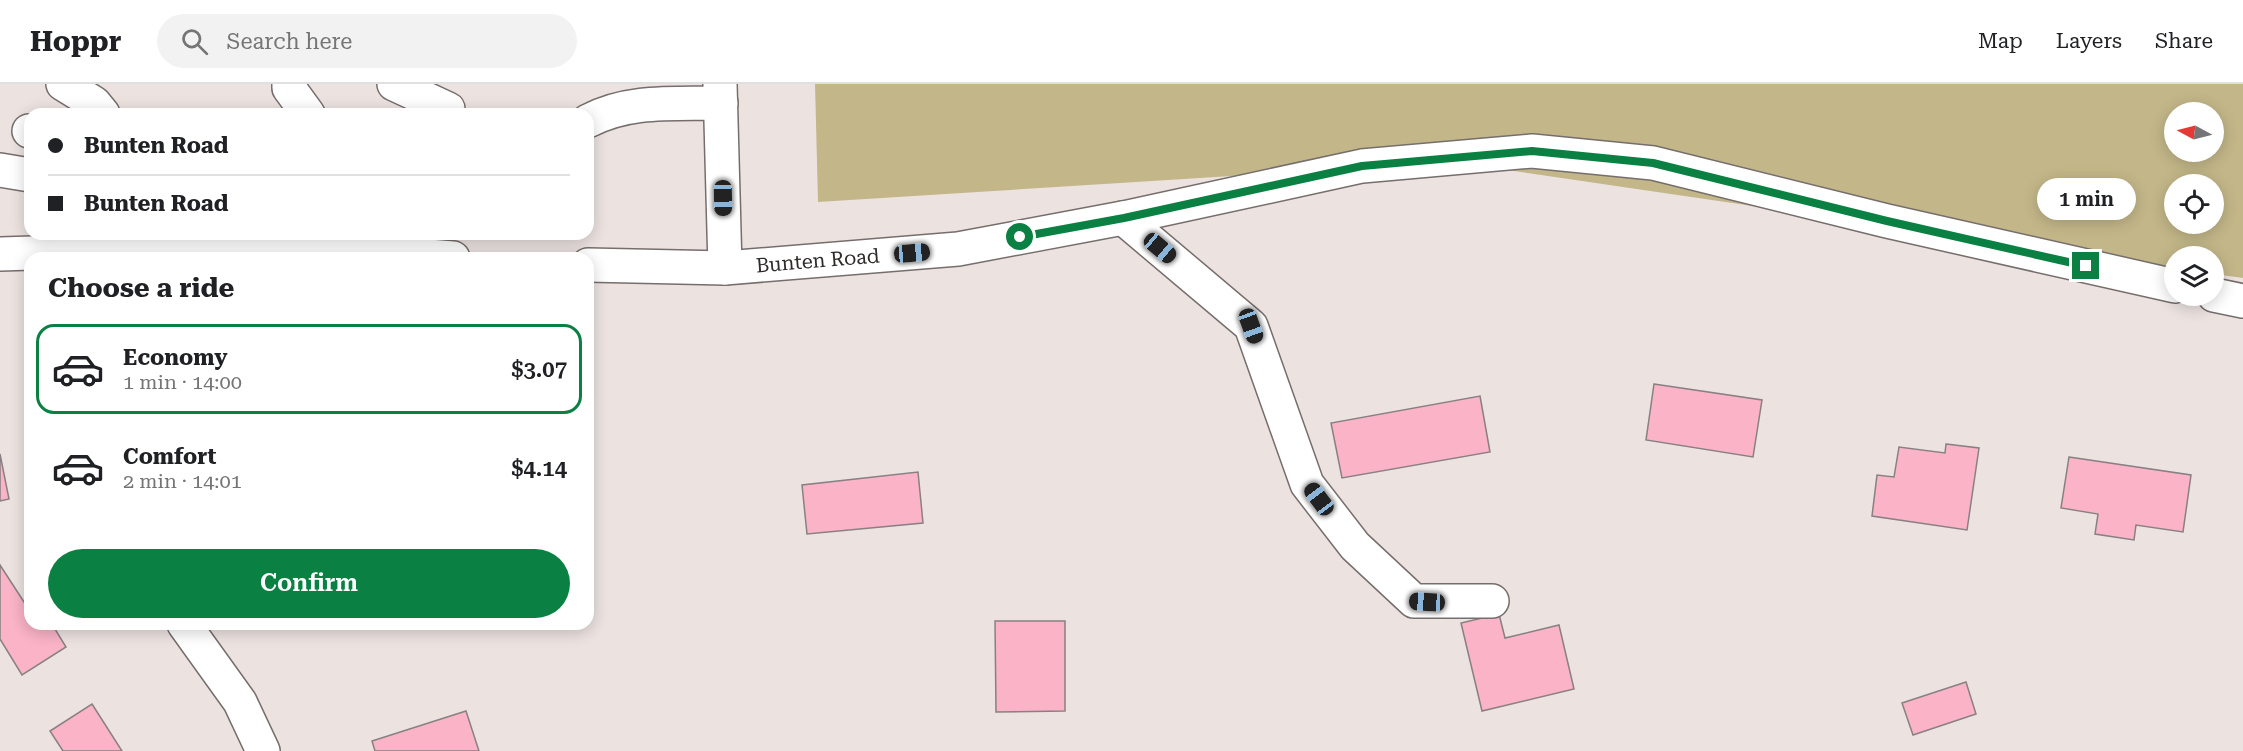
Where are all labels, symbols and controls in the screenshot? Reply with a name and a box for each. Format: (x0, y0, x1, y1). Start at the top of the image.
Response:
search box (157, 14, 577, 68)
text: Hoppr (30, 25, 121, 58)
icon: search (178, 25, 211, 58)
text: Search here (226, 29, 352, 54)
text: Map (1978, 29, 2023, 53)
text: Layers (2056, 29, 2122, 53)
text: Share (2155, 29, 2213, 53)
north arrow (2164, 102, 2224, 162)
map controls (2164, 102, 2224, 306)
text: Bunten Road (84, 133, 228, 158)
button: locate (2164, 174, 2224, 234)
callout: 1 min (2036, 179, 2136, 221)
car (714, 180, 732, 216)
text: 1 min (2059, 187, 2114, 211)
text: Bunten Road (84, 191, 228, 216)
route start (1006, 223, 1033, 250)
car (1140, 230, 1180, 266)
car (893, 242, 931, 264)
street label: Bunten Road (755, 243, 881, 277)
button: layers (2164, 246, 2224, 306)
route end (2072, 252, 2099, 279)
text: Choose a ride (48, 272, 234, 304)
car (1236, 306, 1266, 346)
icon: car (51, 342, 105, 396)
text: Economy (123, 345, 227, 370)
text: $3.07 (511, 357, 567, 382)
text: 1 min · 14:00 (123, 370, 242, 394)
icon: car (51, 441, 105, 495)
text: Comfort (123, 444, 216, 469)
text: $4.14 (511, 456, 567, 481)
text: 2 min · 14:01 (123, 469, 242, 493)
car (1301, 479, 1337, 519)
button: Confirm (48, 549, 570, 618)
car (1409, 592, 1445, 612)

